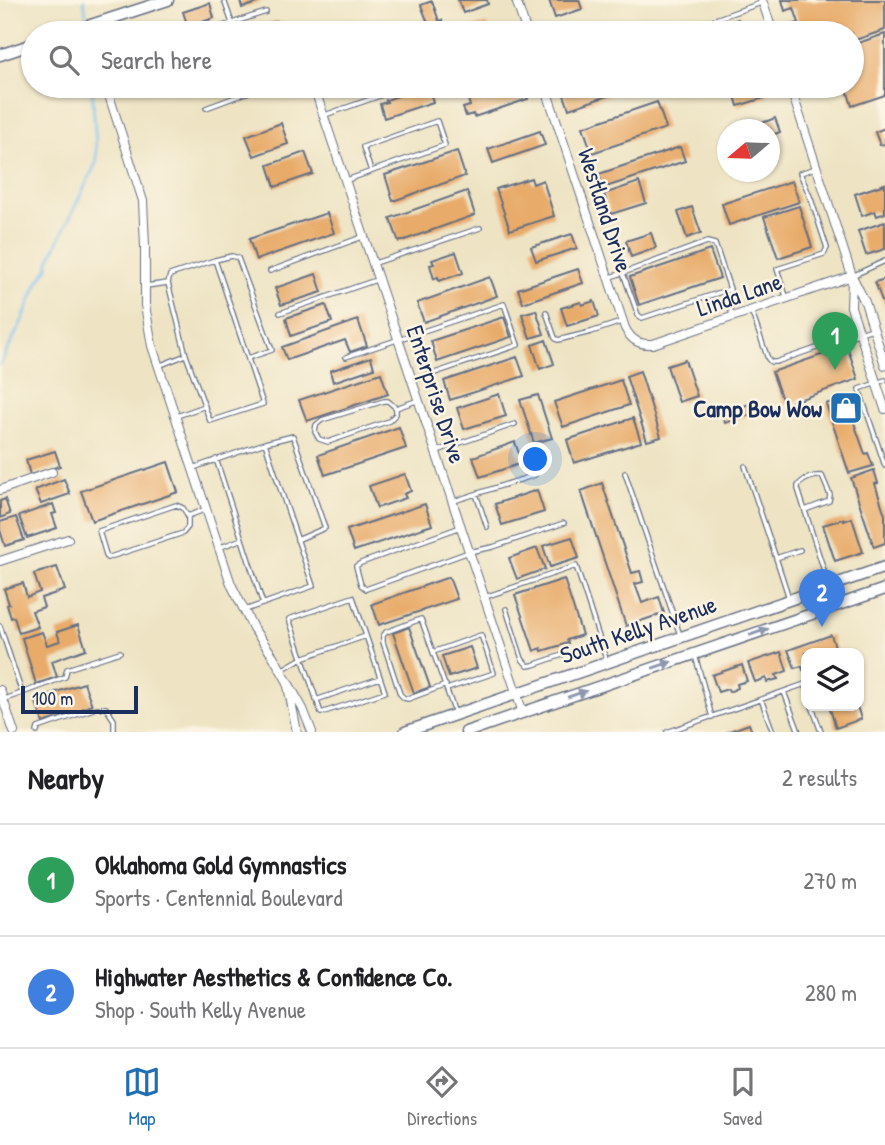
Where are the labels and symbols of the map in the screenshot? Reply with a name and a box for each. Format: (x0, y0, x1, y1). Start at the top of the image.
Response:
north arrow (717, 119, 780, 182)
street label: Westland Drive (571, 144, 641, 276)
street label: Linda Lane (692, 264, 786, 323)
pin: 1 (812, 312, 858, 370)
street label: Enterprise Drive (400, 321, 474, 467)
shop icon: Camp Bow Wow (827, 389, 865, 427)
place label: Camp Bow Wow (693, 392, 822, 425)
your location (518, 442, 552, 476)
pin: 2 (799, 569, 845, 627)
street label: South Kelly Avenue (556, 587, 721, 671)
one-way arrow (749, 626, 770, 637)
one-way arrow (652, 659, 673, 670)
scale bar (21, 683, 138, 715)
one-way arrow (566, 688, 587, 699)

